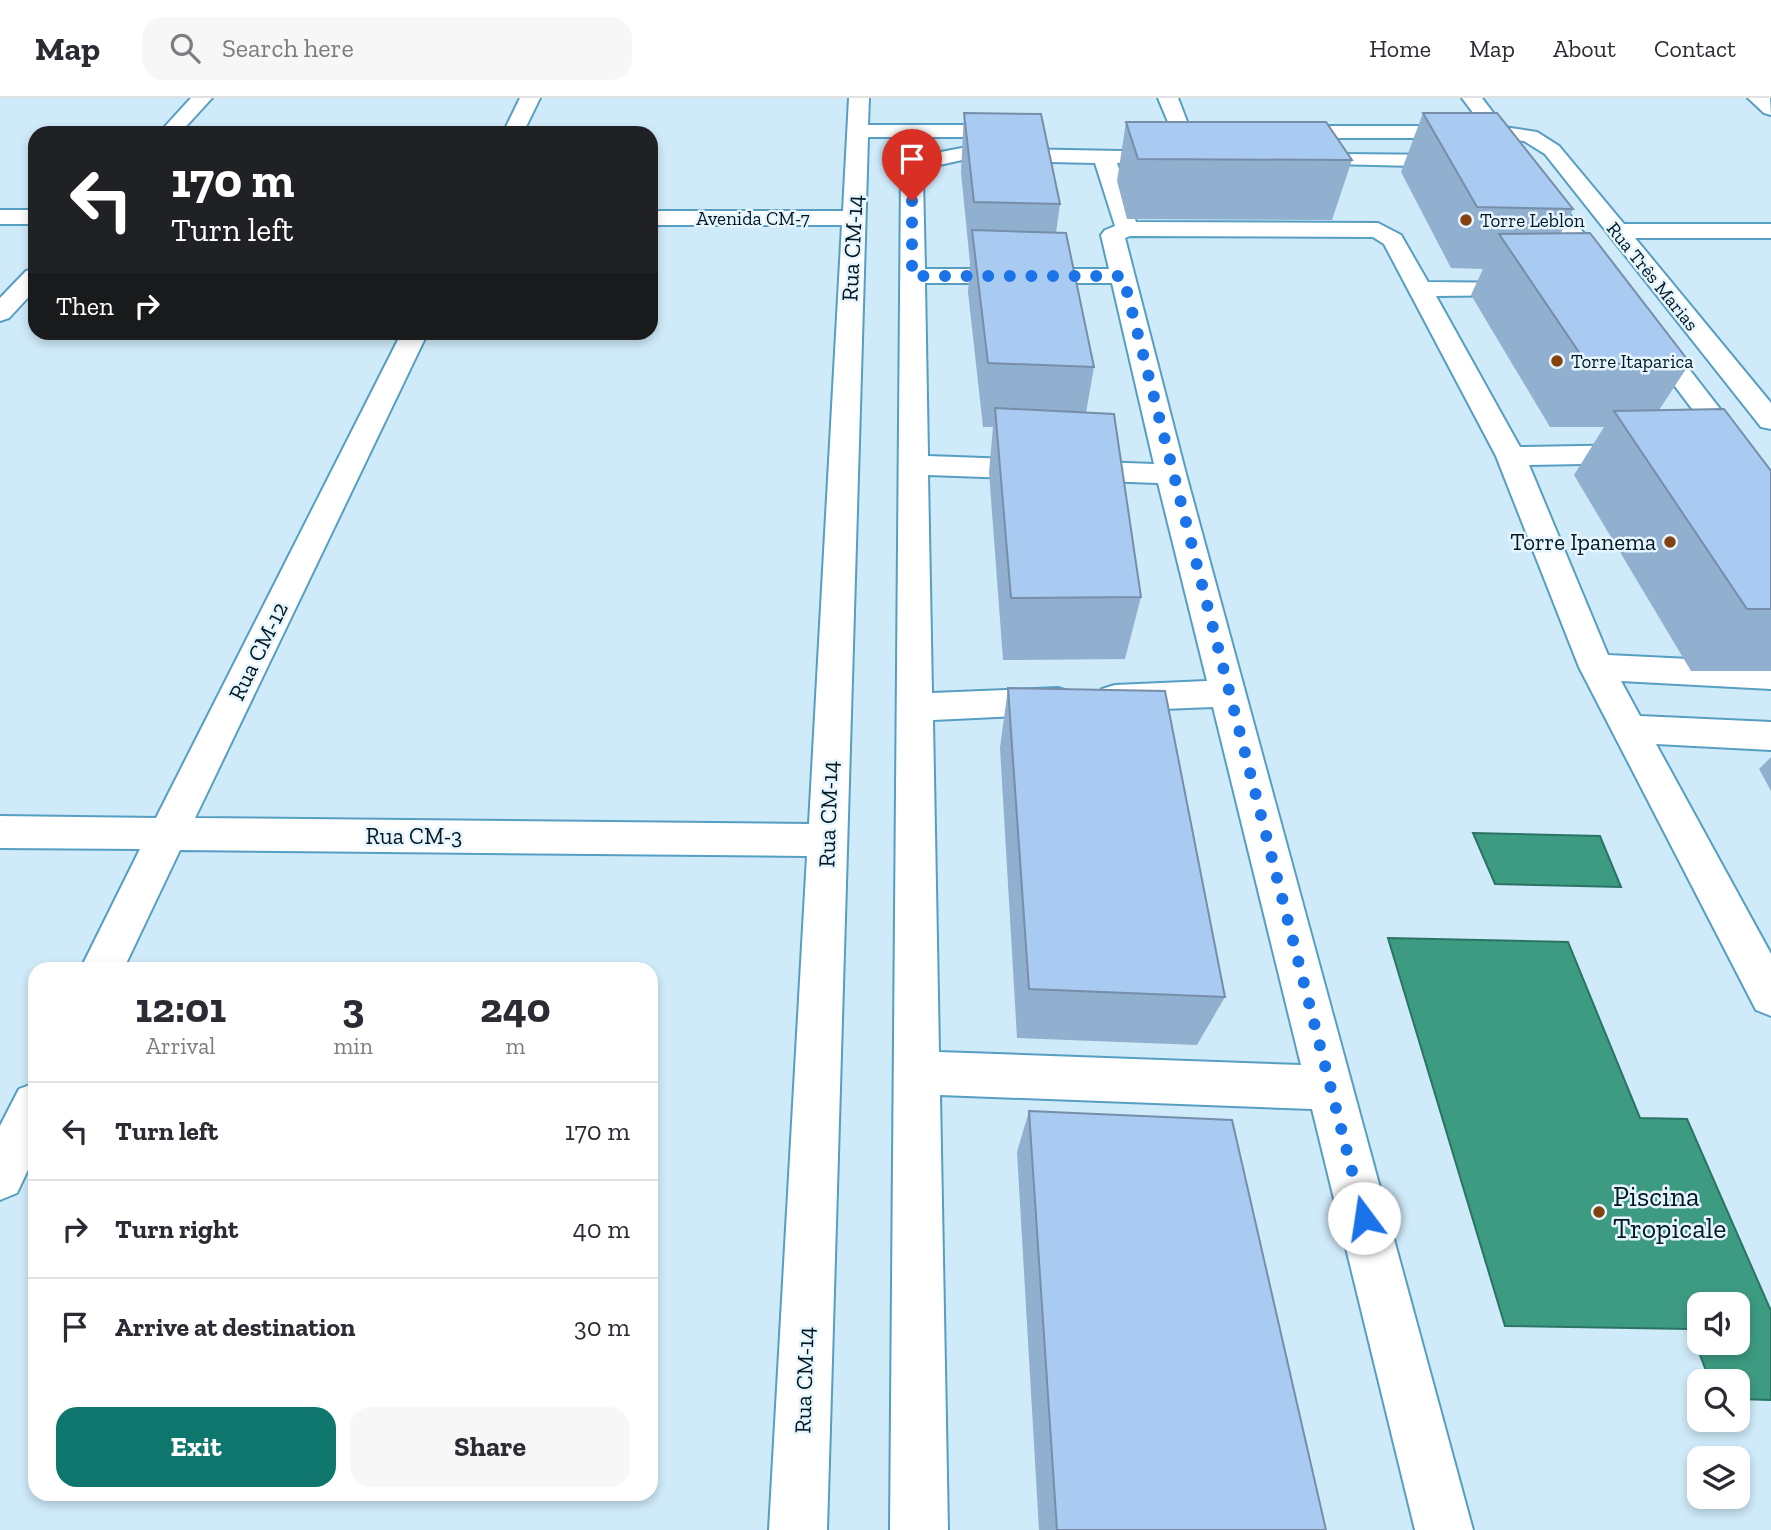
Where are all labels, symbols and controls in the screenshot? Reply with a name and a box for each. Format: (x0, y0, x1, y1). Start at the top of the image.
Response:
search box (142, 17, 632, 80)
text: Map (35, 29, 100, 68)
icon: search (166, 29, 204, 67)
text: Search here (222, 32, 354, 64)
text: Home (1369, 34, 1431, 63)
text: Map (1469, 34, 1515, 63)
text: About (1553, 34, 1616, 63)
text: Contact (1654, 34, 1736, 63)
pin (882, 129, 942, 201)
icon: arrive (893, 140, 931, 178)
text: 170 m (171, 151, 294, 210)
icon: left (56, 154, 147, 245)
street label: Rua CM-14 (835, 194, 869, 302)
street label: Avenida CM-7 (696, 207, 810, 230)
place label: Torre Leblon (1480, 209, 1585, 232)
text: Turn left (171, 211, 293, 249)
marker: Torre Leblon (1458, 212, 1474, 228)
street label: Rua Três Marias (1602, 217, 1703, 335)
icon: right (128, 287, 166, 325)
text: Then (56, 290, 114, 322)
place label: Torre Itaparica (1571, 350, 1693, 373)
marker: Torre Itaparica (1549, 353, 1565, 369)
place label: Torre Ipanema (1510, 528, 1656, 556)
marker: Torre Ipanema (1662, 534, 1678, 550)
street label: Rua CM-12 (222, 597, 294, 705)
street label: Rua CM-14 (812, 760, 844, 868)
street label: Rua CM-3 (366, 822, 462, 850)
text: 12:01 (135, 982, 226, 1033)
text: 3 (342, 982, 364, 1033)
text: 240 (480, 982, 551, 1033)
text: Arrival (146, 1032, 215, 1060)
text: min (333, 1032, 373, 1060)
text: m (506, 1032, 525, 1060)
icon: left (56, 1112, 94, 1150)
text: Turn left (115, 1115, 218, 1147)
text: 170 m (565, 1115, 630, 1147)
place label: Piscina Tropicale (1613, 1180, 1726, 1245)
position arrow (1327, 1181, 1401, 1255)
marker: Piscina Tropicale (1591, 1204, 1607, 1220)
icon: right (56, 1210, 94, 1248)
text: Turn right (115, 1213, 238, 1245)
text: 40 m (573, 1213, 630, 1245)
map controls (1687, 1292, 1750, 1509)
button: sound (1687, 1292, 1750, 1355)
icon: arrive (56, 1308, 94, 1346)
text: Arrive at destination (115, 1311, 355, 1343)
text: 30 m (574, 1311, 630, 1343)
street label: Rua CM-14 (788, 1326, 820, 1434)
button: search (1687, 1369, 1750, 1432)
button: Exit (56, 1407, 336, 1487)
button: Share (350, 1407, 630, 1487)
button: layers (1687, 1446, 1750, 1509)

